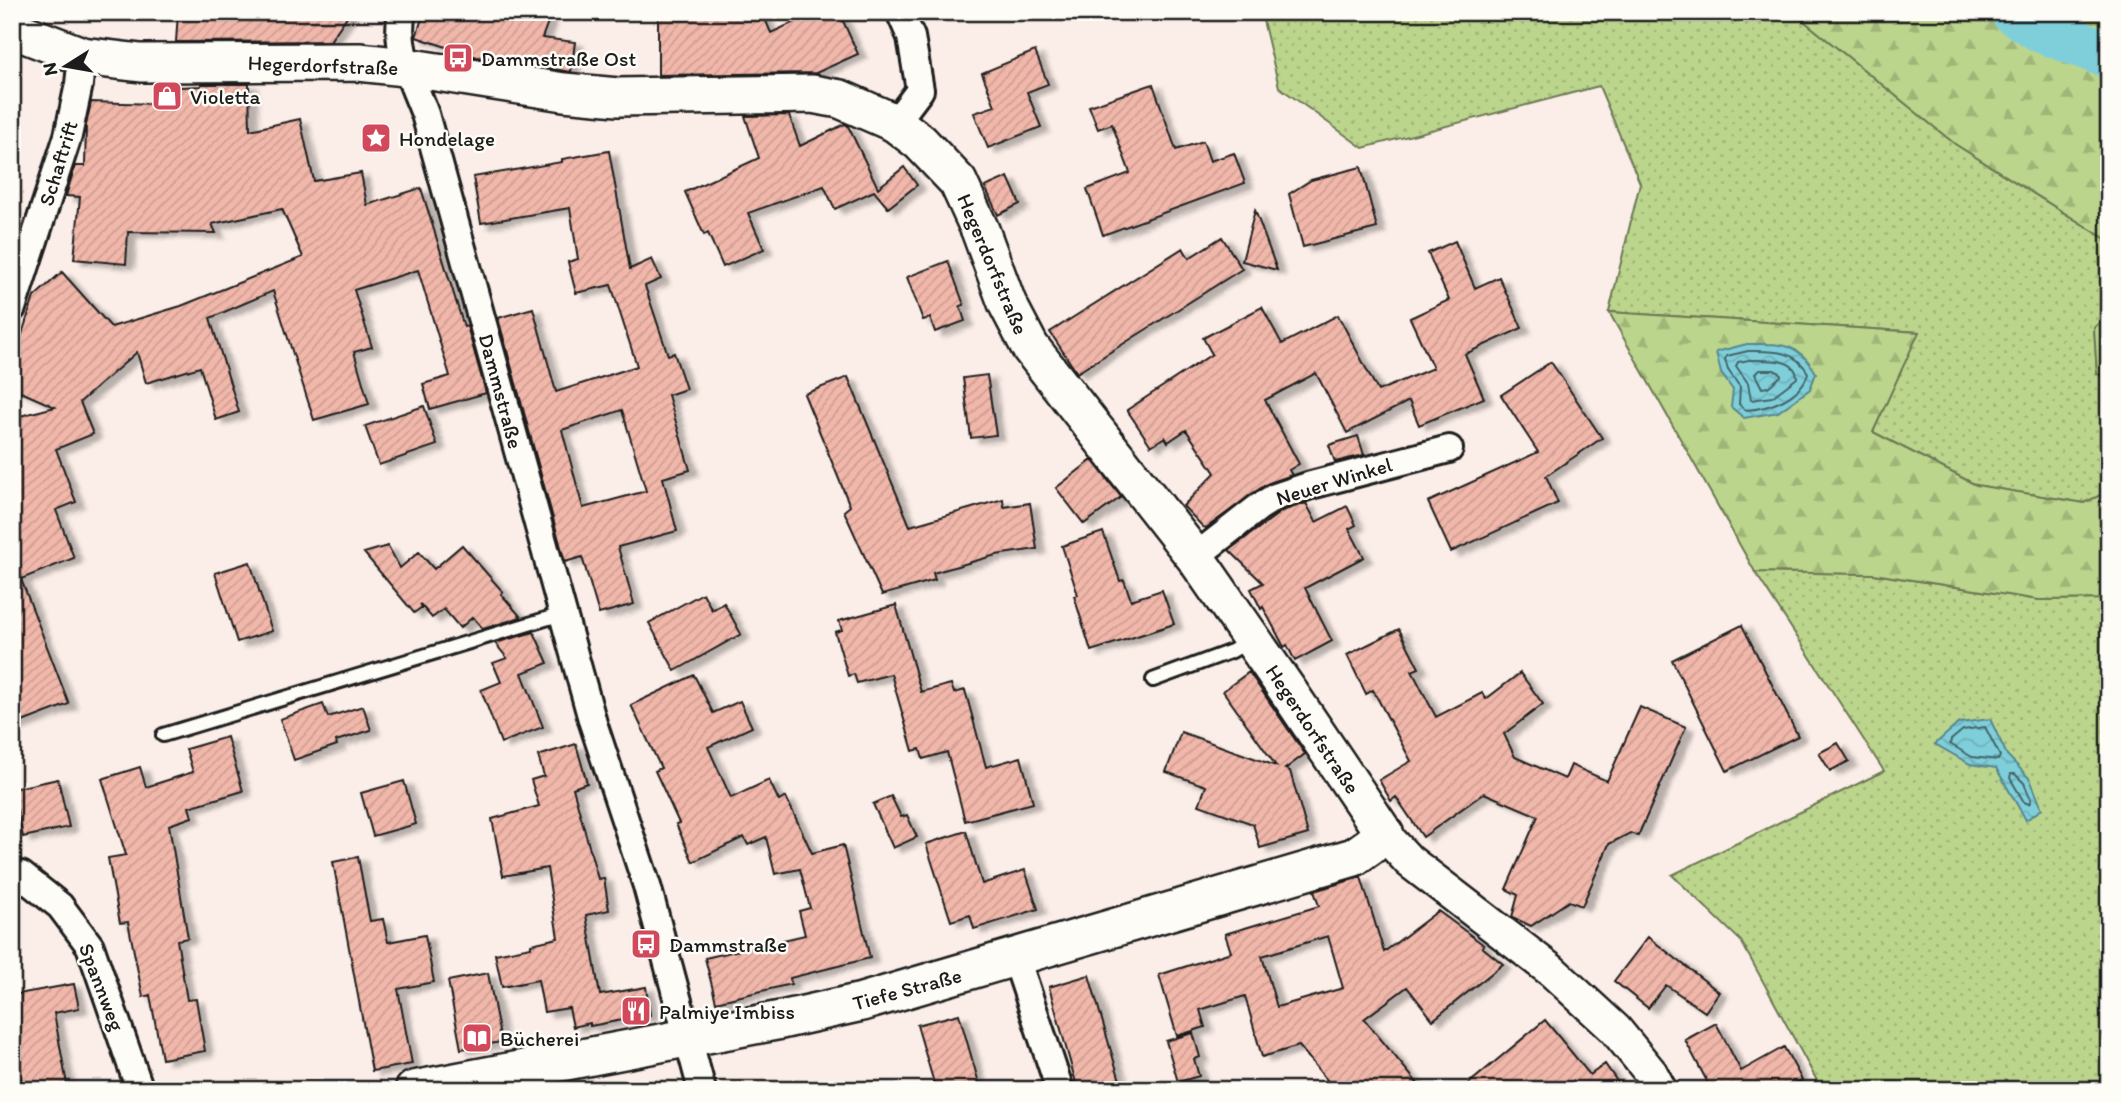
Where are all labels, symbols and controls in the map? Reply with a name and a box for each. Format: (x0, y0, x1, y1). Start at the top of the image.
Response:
north arrow (32, 32, 102, 102)
bus stop icon: Dammstraße Ost (441, 41, 475, 75)
place label: Dammstraße Ost (481, 46, 636, 71)
street label: Hegerdorfstraße (247, 50, 399, 80)
text: N (37, 61, 62, 78)
shop icon: Violetta (150, 79, 184, 113)
place label: Violetta (190, 84, 260, 109)
street label: Schaftrift (33, 117, 83, 209)
place icon: Hondelage (359, 121, 393, 155)
place label: Hondelage (399, 126, 495, 151)
street label: Hegerdorfstraße (952, 190, 1034, 338)
street label: Dammstraße (474, 331, 528, 451)
street label: Neuer Winkel (1273, 451, 1395, 511)
street label: Hegerdorfstraße (1261, 660, 1365, 798)
bus stop icon: Dammstraße (629, 927, 663, 961)
place label: Dammstraße (669, 932, 787, 957)
street label: Spannweg (74, 940, 130, 1035)
street label: Tiefe Straße (850, 962, 964, 1016)
restaurant icon: Palmiye Imbiss (619, 994, 653, 1028)
place label: Palmiye Imbiss (659, 999, 795, 1024)
library icon: Bücherei (460, 1021, 494, 1055)
place label: Bücherei (500, 1026, 579, 1051)

